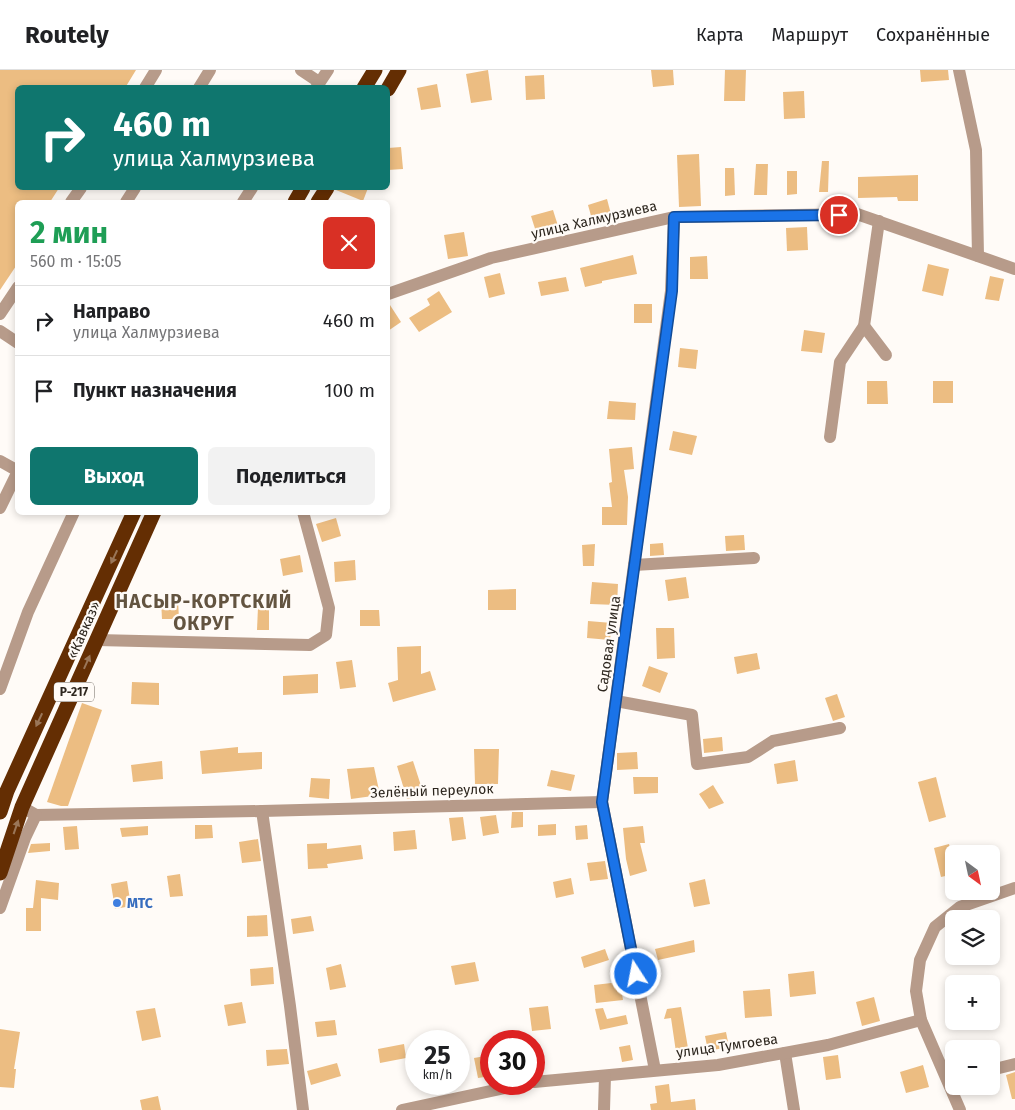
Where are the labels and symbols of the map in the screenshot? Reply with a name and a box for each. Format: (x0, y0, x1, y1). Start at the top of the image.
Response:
pin (818, 194, 860, 236)
street label: улица Халмурзиева (530, 197, 658, 243)
one-way arrow (110, 550, 118, 564)
district label: НАСЫР-КОРТСКИЙ ОКРУГ (116, 589, 292, 635)
street label: Садовая улица (594, 595, 624, 693)
street label: «Кавказ» (64, 598, 104, 661)
one-way arrow (84, 655, 92, 669)
road number: Р-217 (54, 682, 94, 702)
one-way arrow (35, 713, 44, 728)
street label: Зелёный переулок (370, 780, 495, 802)
one-way arrow (12, 820, 20, 835)
north arrow (945, 845, 1000, 900)
place label: МТС (127, 895, 153, 912)
marker: МТС (111, 897, 123, 909)
position arrow (609, 947, 661, 999)
speed limit sign: 30 (480, 1030, 545, 1095)
street label: улица Тумгоева (675, 1030, 779, 1062)

